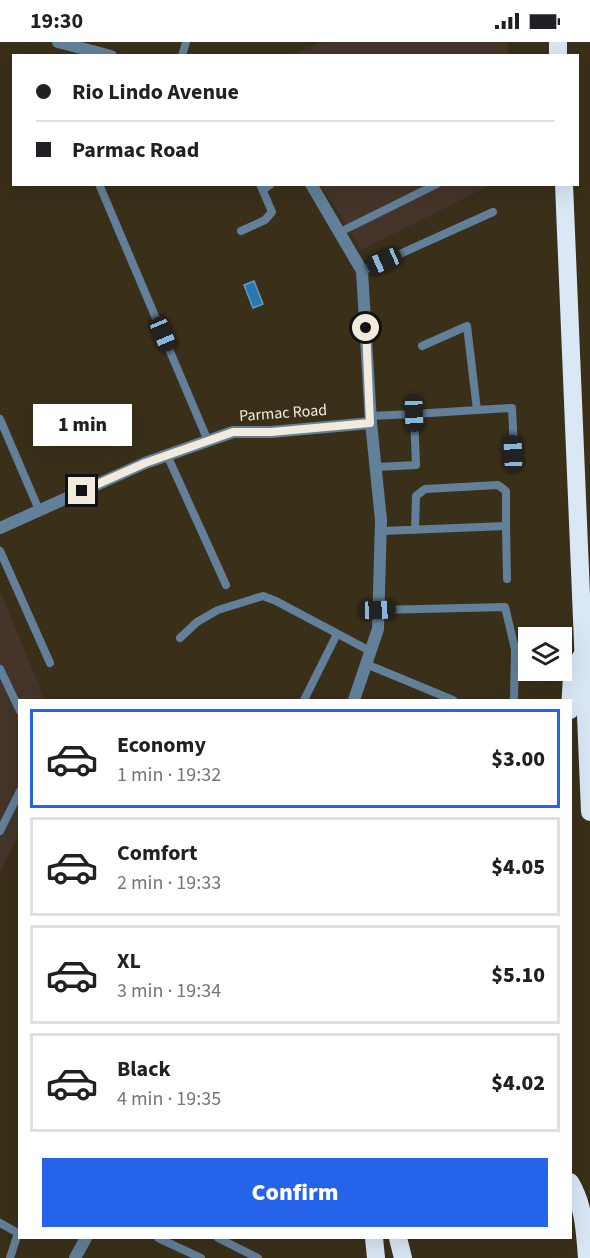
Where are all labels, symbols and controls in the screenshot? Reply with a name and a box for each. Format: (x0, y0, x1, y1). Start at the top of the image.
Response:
text: 19:30 (30, 5, 83, 37)
text: Rio Lindo Avenue (72, 76, 239, 108)
text: Parmac Road (72, 134, 199, 166)
car (364, 245, 404, 277)
car (148, 314, 178, 354)
route start (352, 314, 379, 341)
car (404, 396, 424, 432)
street label: Parmac Road (238, 399, 328, 427)
callout: 1 min (32, 404, 132, 446)
text: 1 min (58, 411, 107, 439)
car (503, 435, 523, 471)
route end (68, 477, 95, 504)
car (360, 600, 396, 620)
map controls (518, 627, 572, 681)
button: layers (518, 627, 572, 681)
text: Economy (117, 729, 206, 761)
icon: car (45, 732, 99, 786)
text: $3.00 (491, 743, 545, 775)
text: 1 min · 19:32 (117, 761, 221, 789)
text: Comfort (117, 837, 198, 869)
icon: car (45, 840, 99, 894)
text: $4.05 (491, 851, 545, 883)
text: 2 min · 19:33 (117, 869, 221, 897)
text: XL (117, 945, 141, 977)
icon: car (45, 948, 99, 1002)
text: $5.10 (491, 959, 545, 991)
text: 3 min · 19:34 (117, 977, 221, 1005)
text: Black (117, 1053, 171, 1085)
icon: car (45, 1056, 99, 1110)
text: $4.02 (491, 1067, 545, 1099)
text: 4 min · 19:35 (117, 1085, 221, 1113)
button: Confirm (42, 1158, 548, 1227)

